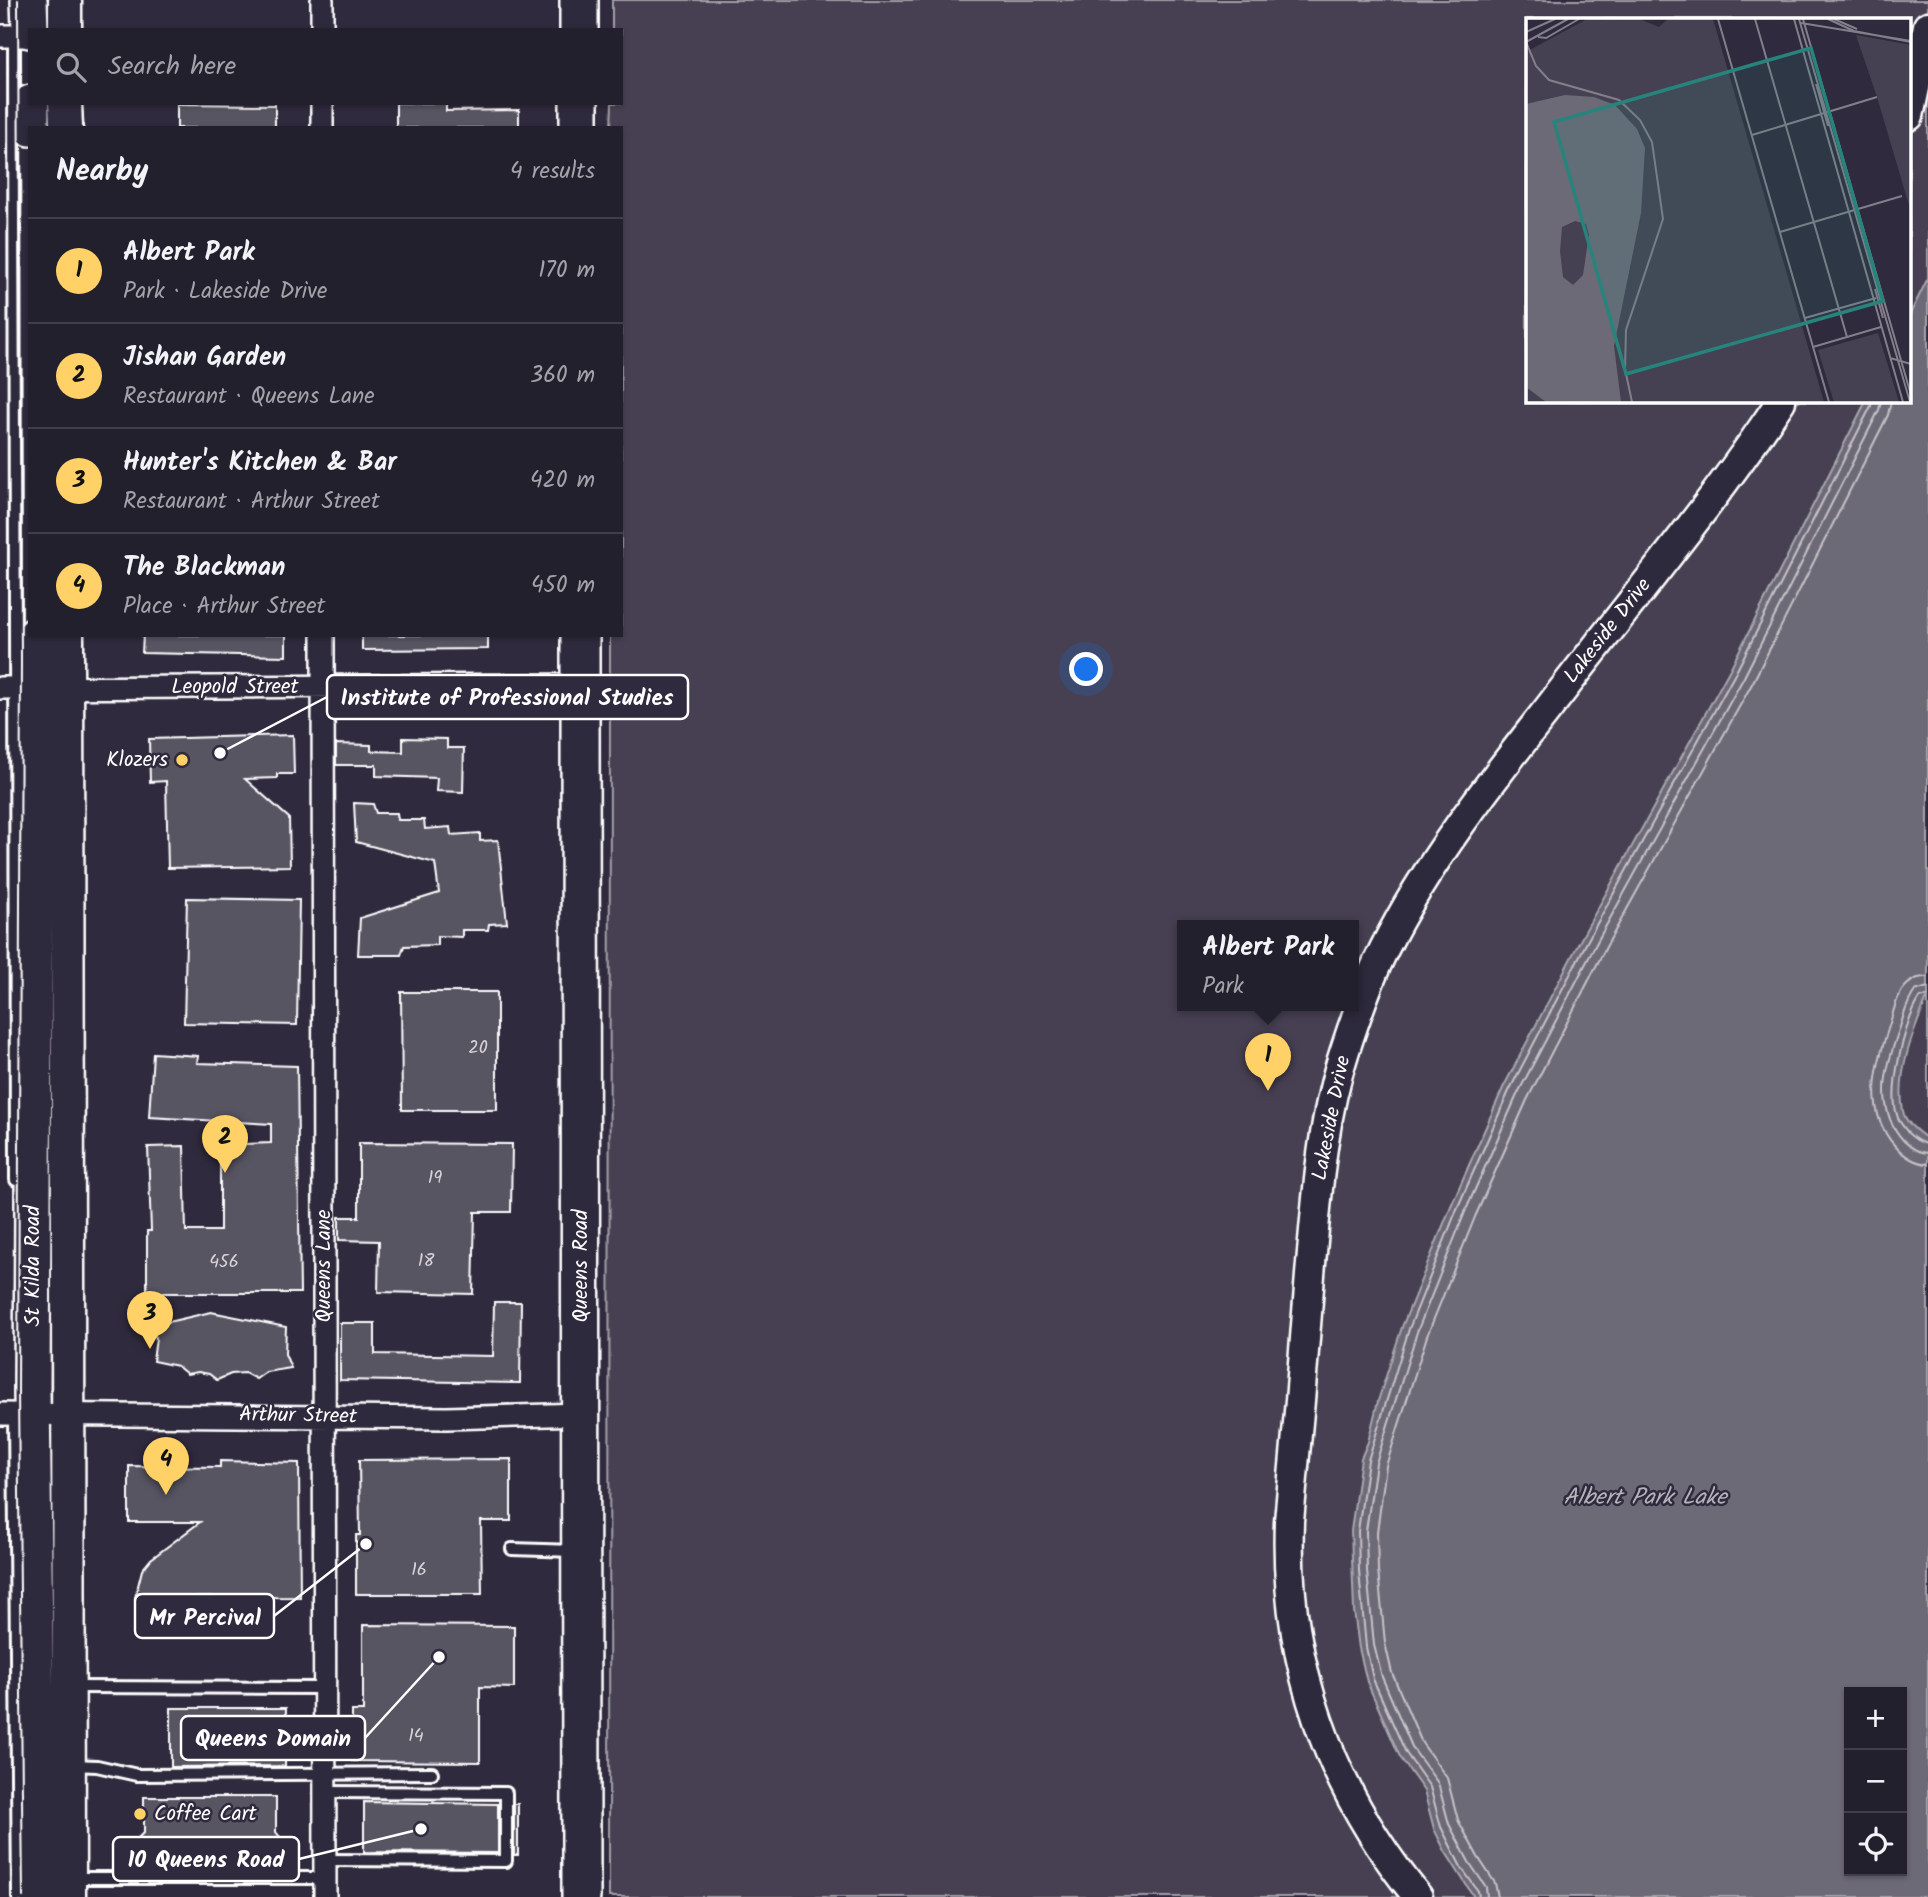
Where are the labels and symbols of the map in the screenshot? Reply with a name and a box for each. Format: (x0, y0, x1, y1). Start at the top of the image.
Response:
inset map (1526, 18, 1910, 402)
street label: Lakeside Drive (1556, 570, 1660, 691)
your location (1069, 652, 1103, 686)
street label: Leopold Street (171, 671, 300, 704)
callout: Institute of Professional Studies (327, 675, 688, 719)
text: Institute of Professional Studies (341, 681, 674, 717)
place label: Klozers (106, 744, 168, 777)
marker: Klozers (174, 752, 190, 768)
pin: 1 (1245, 1033, 1291, 1091)
house number: 20 (468, 1034, 488, 1063)
street label: Lakeside Drive (1304, 1052, 1360, 1183)
pin: 2 (202, 1115, 248, 1173)
house number: 19 (428, 1164, 442, 1193)
street label: St Kilda Road (17, 1205, 50, 1327)
street label: Queens Lane (308, 1209, 341, 1322)
street label: Queens Road (565, 1209, 598, 1323)
house number: 18 (418, 1247, 434, 1276)
house number: 456 (209, 1248, 239, 1277)
pin: 3 (127, 1291, 173, 1349)
street label: Arthur Street (239, 1398, 358, 1434)
pin: 4 (143, 1437, 189, 1495)
water label: Albert Park Lake (1563, 1480, 1729, 1516)
house number: 16 (411, 1556, 427, 1585)
callout: Mr Percival (135, 1594, 274, 1638)
text: Mr Percival (149, 1601, 262, 1637)
callout: Queens Domain (181, 1716, 365, 1760)
text: Queens Domain (195, 1722, 351, 1758)
house number: 14 (408, 1722, 424, 1751)
place label: Coffee Cart (154, 1798, 258, 1831)
marker: Coffee Cart (132, 1806, 148, 1822)
callout: 10 Queens Road (113, 1837, 299, 1881)
text: 10 Queens Road (127, 1843, 285, 1879)

